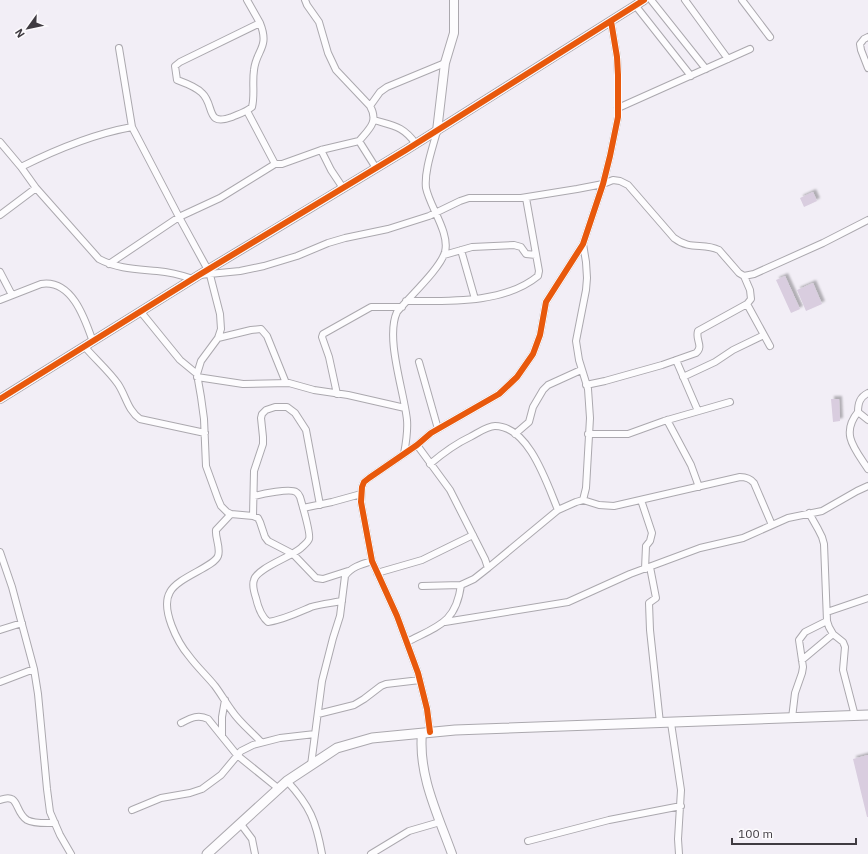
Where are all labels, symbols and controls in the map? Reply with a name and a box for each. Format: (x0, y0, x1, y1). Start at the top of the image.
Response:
north arrow (8, 8, 48, 48)
text: N (12, 26, 28, 41)
scale bar (732, 820, 856, 846)
text: 100 m (738, 826, 773, 841)

